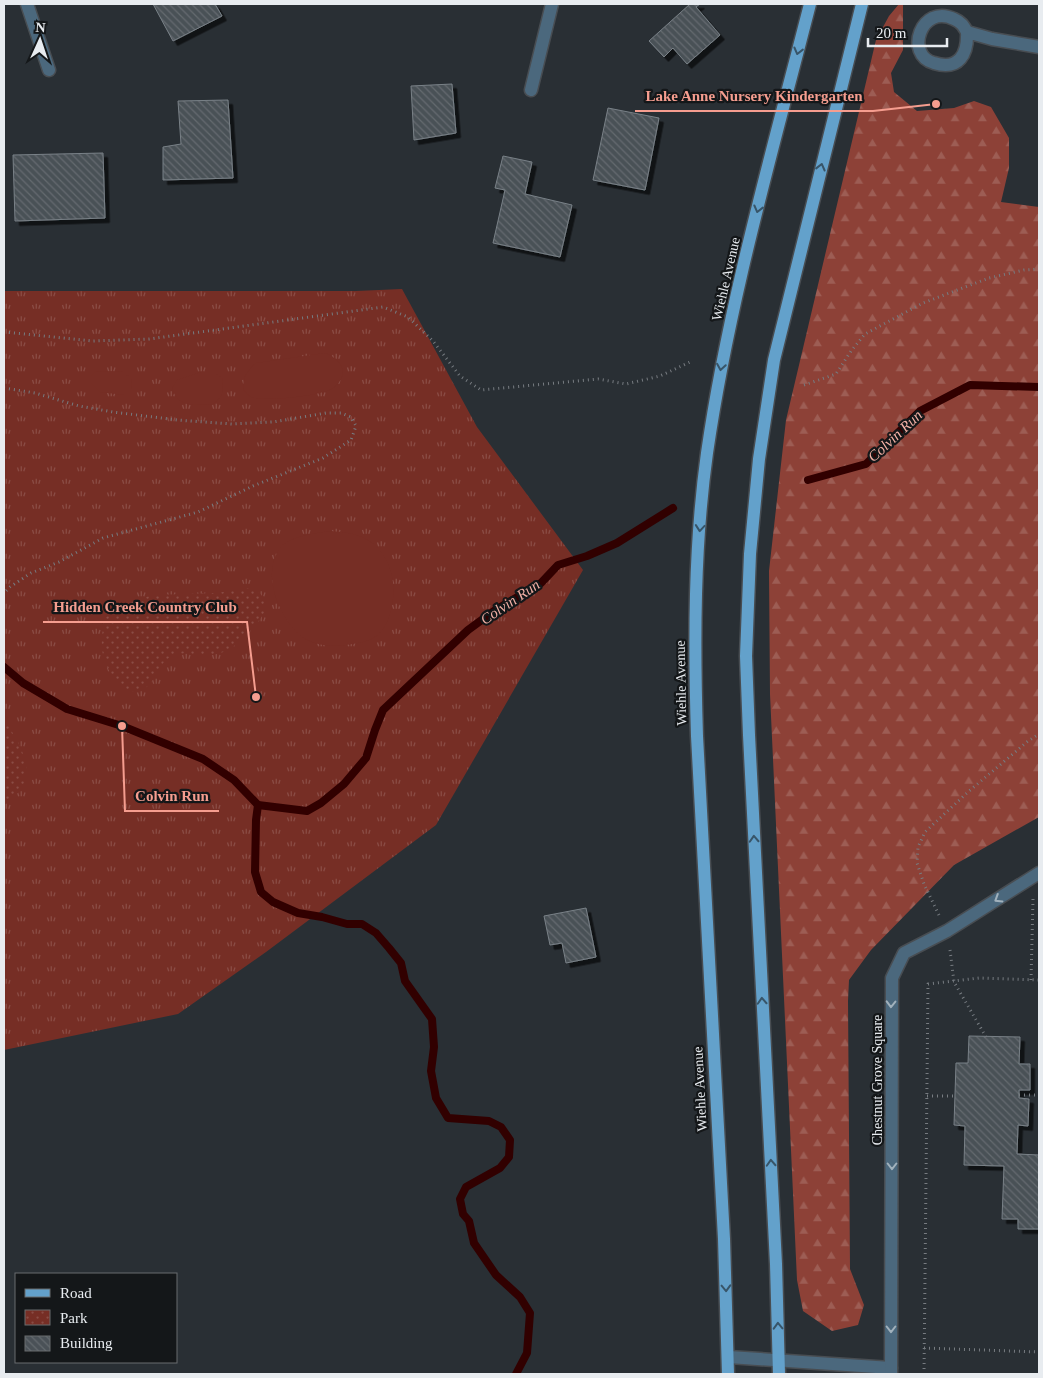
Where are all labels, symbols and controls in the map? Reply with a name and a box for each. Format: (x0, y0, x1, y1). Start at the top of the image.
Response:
north arrow (15, 15, 65, 65)
scale bar (868, 15, 947, 47)
text: N (35, 20, 46, 35)
text: 20 m (876, 25, 907, 41)
one-way arrow (793, 47, 804, 55)
callout: Lake Anne Nursery Kindergarten (635, 81, 873, 111)
text: Lake Anne Nursery Kindergarten (645, 88, 863, 104)
one-way arrow (815, 163, 826, 172)
one-way arrow (753, 204, 764, 213)
street label: Wiehle Avenue (709, 236, 743, 322)
one-way arrow (717, 362, 727, 371)
water label: Colvin Run (865, 407, 925, 465)
one-way arrow (695, 524, 706, 532)
water label: Colvin Run (477, 576, 543, 628)
callout: Hidden Creek Country Club (43, 592, 247, 622)
text: Hidden Creek Country Club (53, 599, 237, 615)
street label: Wiehle Avenue (673, 640, 689, 726)
callout: Colvin Run (125, 781, 219, 811)
text: Colvin Run (135, 788, 210, 804)
one-way arrow (749, 834, 759, 842)
one-way arrow (994, 893, 1004, 902)
one-way arrow (757, 997, 768, 1005)
one-way arrow (886, 1000, 897, 1008)
street label: Chestnut Grove Square (870, 1015, 885, 1145)
street label: Wiehle Avenue (690, 1046, 710, 1132)
one-way arrow (765, 1159, 776, 1167)
one-way arrow (887, 1163, 897, 1171)
legend (15, 1273, 178, 1363)
one-way arrow (721, 1284, 731, 1292)
text: Road (60, 1285, 92, 1301)
text: Park (60, 1310, 88, 1326)
one-way arrow (773, 1321, 783, 1329)
one-way arrow (886, 1326, 896, 1333)
text: Building (60, 1335, 113, 1351)

